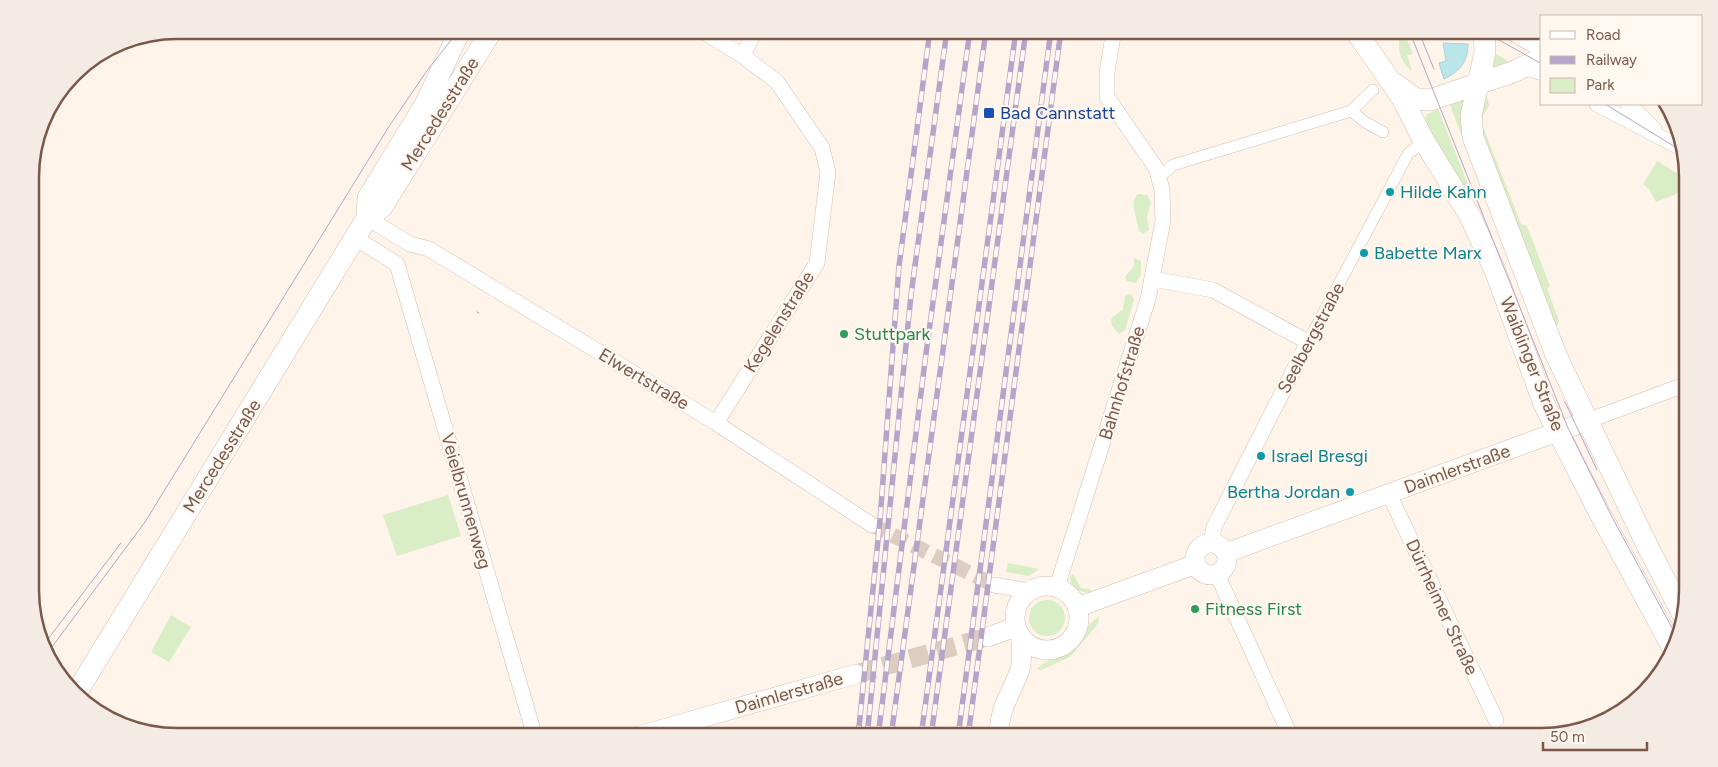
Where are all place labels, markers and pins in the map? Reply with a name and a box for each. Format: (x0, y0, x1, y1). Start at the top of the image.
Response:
place label: Bad Cannstatt (1000, 102, 1116, 124)
marker: Bad Cannstatt (982, 106, 996, 120)
place label: Hilde Kahn (1400, 181, 1487, 203)
marker: Hilde Kahn (1384, 186, 1396, 198)
place label: Babette Marx (1374, 242, 1482, 264)
marker: Babette Marx (1358, 247, 1370, 259)
place label: Stuttpark (854, 323, 930, 345)
marker: Stuttpark (838, 328, 850, 340)
place label: Israel Bresgi (1271, 445, 1368, 467)
marker: Israel Bresgi (1255, 450, 1267, 462)
place label: Bertha Jordan (1227, 481, 1340, 503)
marker: Bertha Jordan (1344, 486, 1356, 498)
place label: Fitness First (1205, 598, 1302, 620)
marker: Fitness First (1189, 603, 1201, 615)

